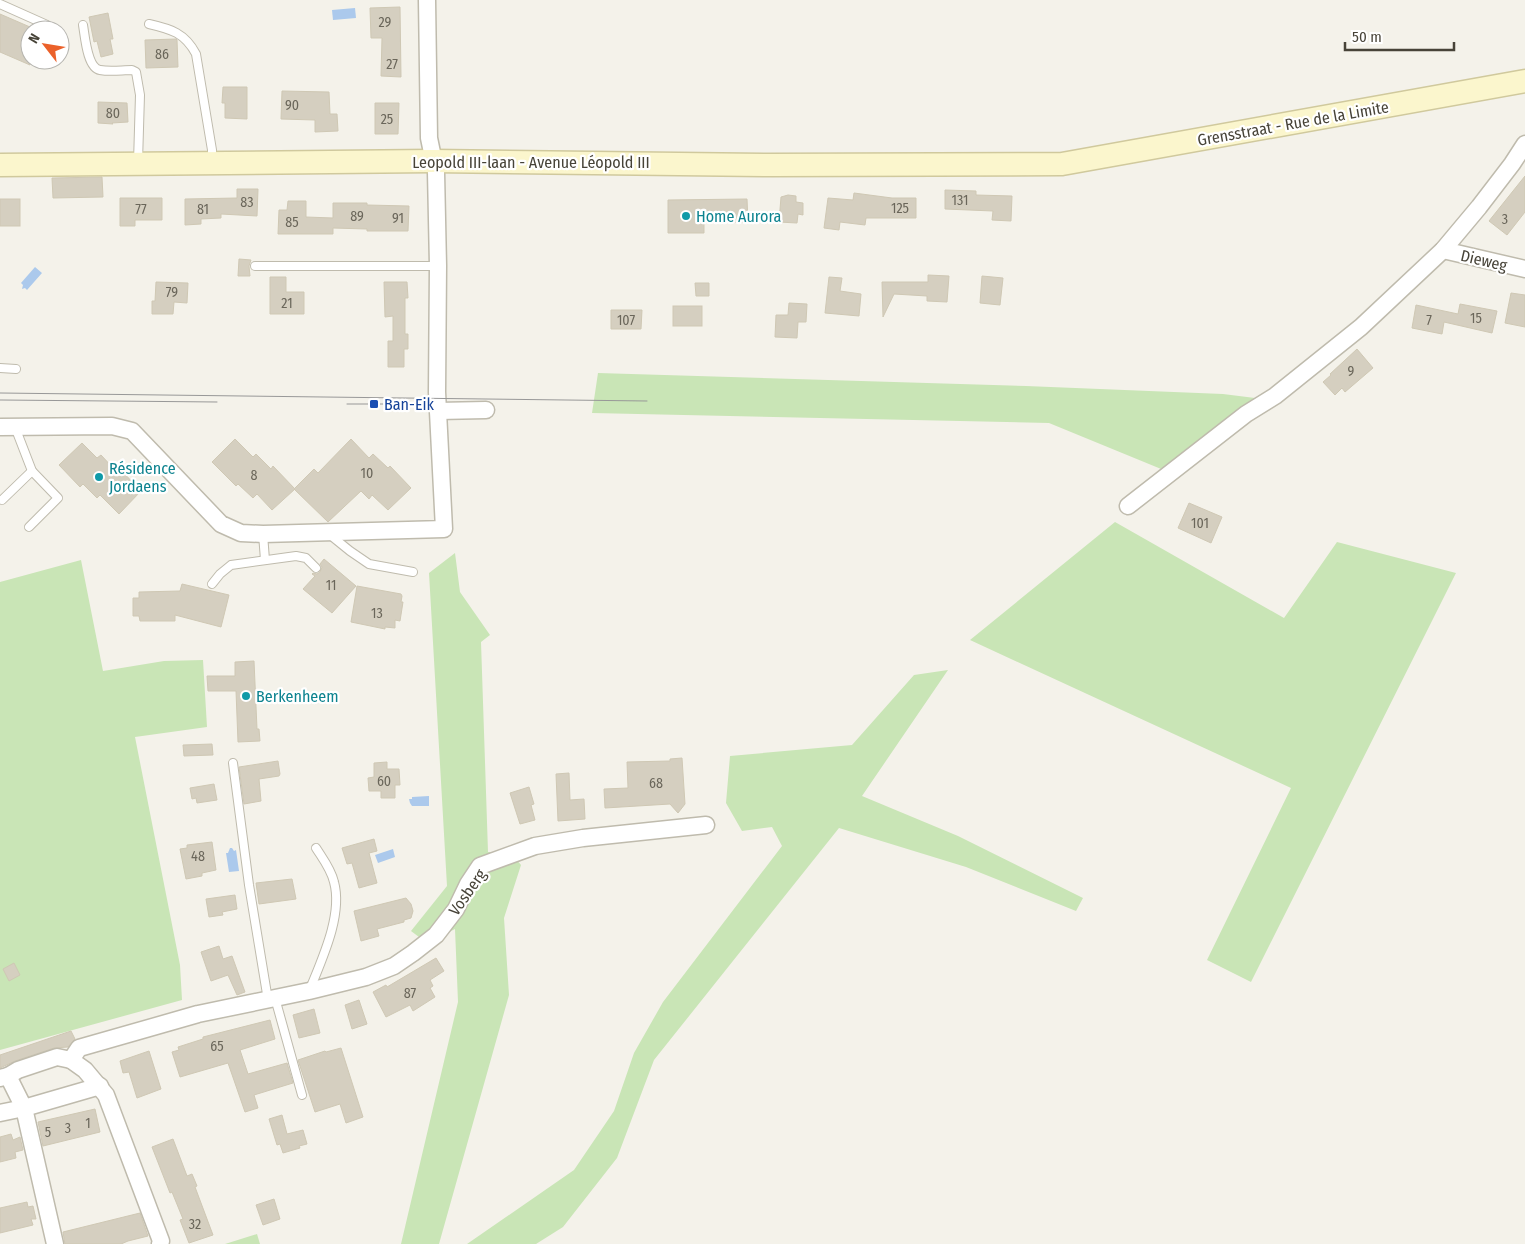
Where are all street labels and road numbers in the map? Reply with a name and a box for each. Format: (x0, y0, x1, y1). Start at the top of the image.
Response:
street label: Grensstraat - Rue de la Limite (1196, 97, 1390, 150)
street label: Leopold III-laan - Avenue Léopold III (412, 153, 650, 172)
street label: Dieweg (1459, 246, 1509, 275)
street label: Vosberg (445, 865, 490, 919)

